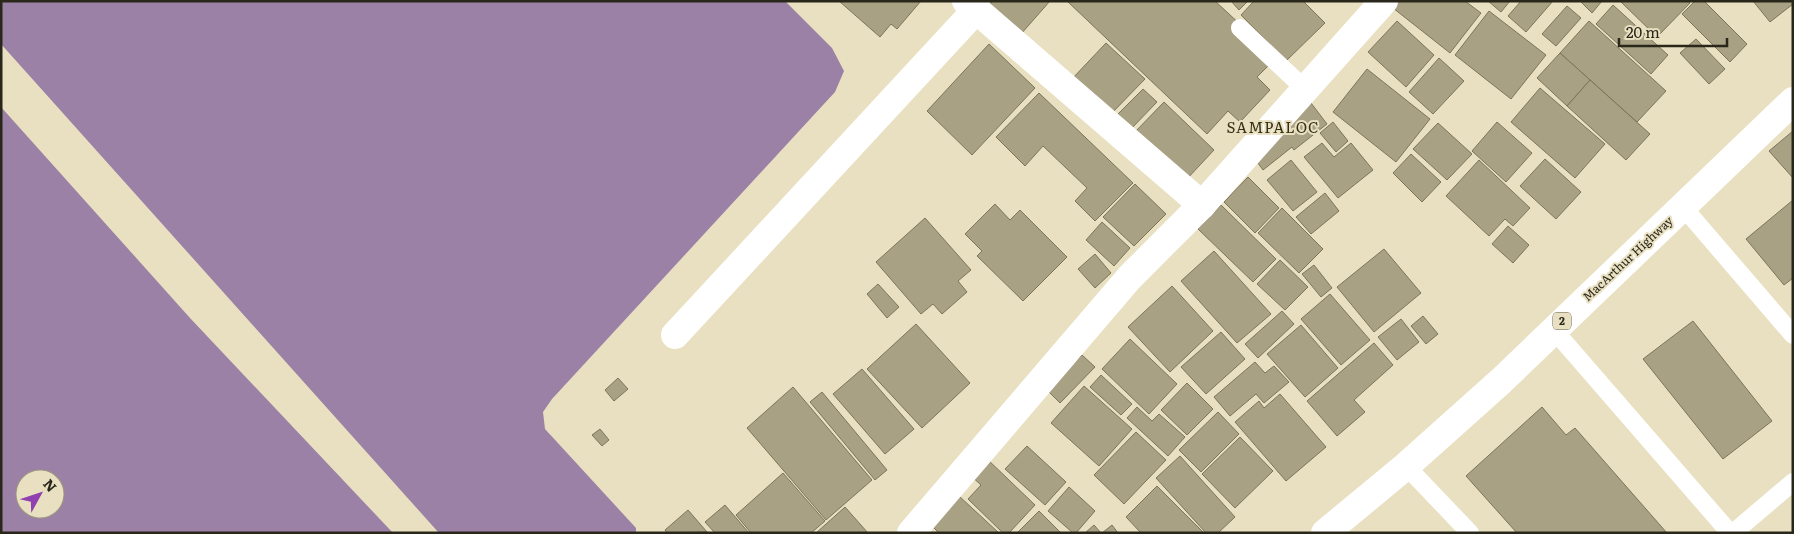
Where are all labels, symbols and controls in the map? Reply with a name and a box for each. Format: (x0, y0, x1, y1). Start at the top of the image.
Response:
scale bar (1619, 15, 1726, 47)
text: 20 m (1626, 20, 1660, 43)
district label: SAMPALOC (1226, 115, 1320, 138)
street label: MacArthur Highway (1578, 212, 1677, 305)
road number: 2 (1553, 312, 1571, 330)
north arrow (15, 469, 65, 519)
text: N (39, 474, 62, 496)

